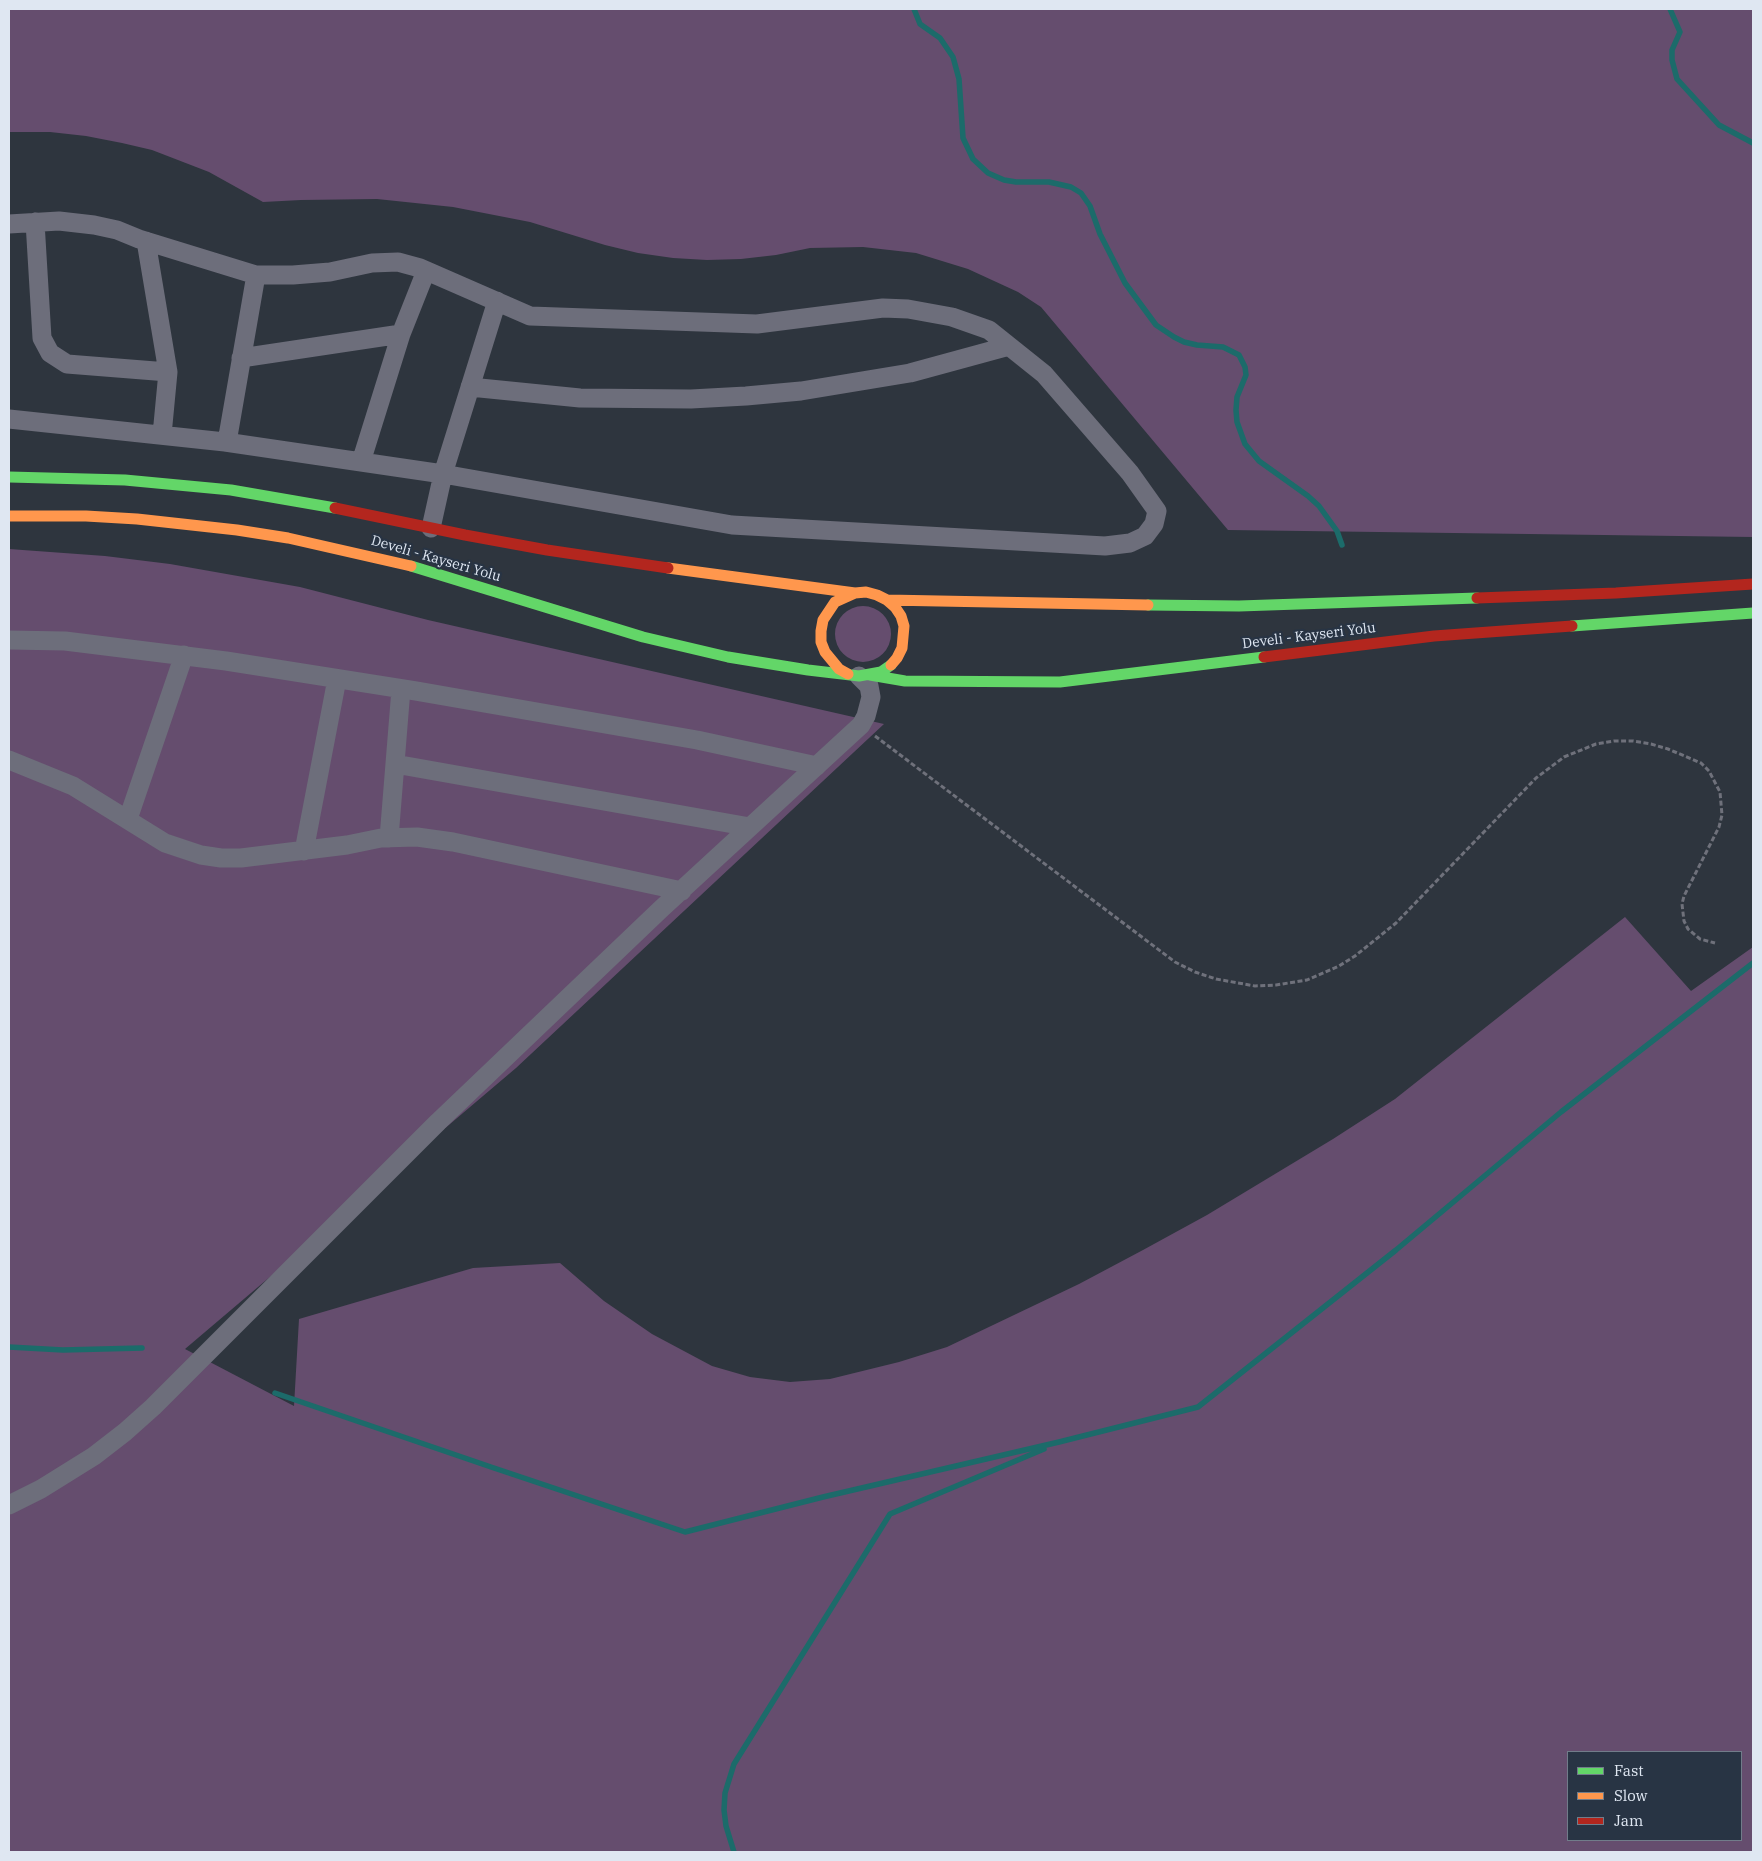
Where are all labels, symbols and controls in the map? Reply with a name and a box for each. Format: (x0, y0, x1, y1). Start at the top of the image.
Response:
street label: Develi - Kayseri Yolu (369, 532, 503, 586)
street label: Develi - Kayseri Yolu (1241, 619, 1377, 653)
legend (1567, 1751, 1742, 1841)
text: Fast (1614, 1761, 1644, 1780)
text: Slow (1614, 1786, 1647, 1805)
text: Jam (1614, 1811, 1643, 1830)

